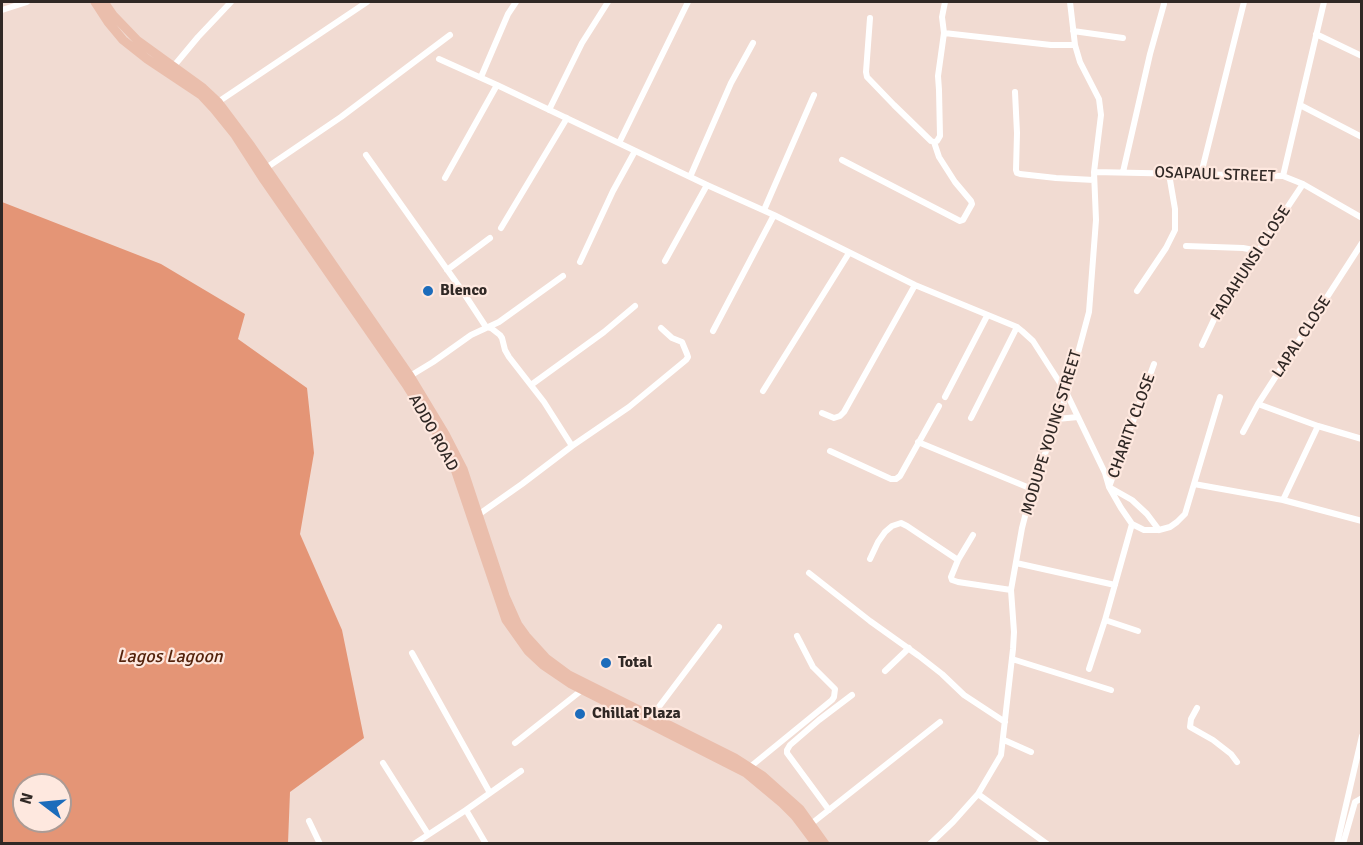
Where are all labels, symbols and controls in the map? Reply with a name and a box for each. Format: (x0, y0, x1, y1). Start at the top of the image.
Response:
street label: OSAPAUL STREET (1154, 163, 1276, 187)
street label: FADAHUNSI CLOSE (1207, 202, 1295, 324)
place label: Blenco (440, 281, 487, 301)
marker: Blenco (421, 284, 435, 298)
street label: LAPAL CLOSE (1268, 293, 1336, 381)
street label: MODUPE YOUNG STREET (1018, 348, 1086, 518)
street label: CHARITY CLOSE (1104, 371, 1160, 481)
street label: ADDO ROAD (404, 391, 462, 475)
water label: Lagos Lagoon (117, 646, 223, 668)
place label: Total (618, 653, 652, 673)
marker: Total (599, 656, 613, 670)
place label: Chillat Plaza (592, 704, 681, 724)
marker: Chillat Plaza (573, 707, 587, 721)
north arrow (12, 773, 72, 833)
text: N (15, 790, 38, 807)

